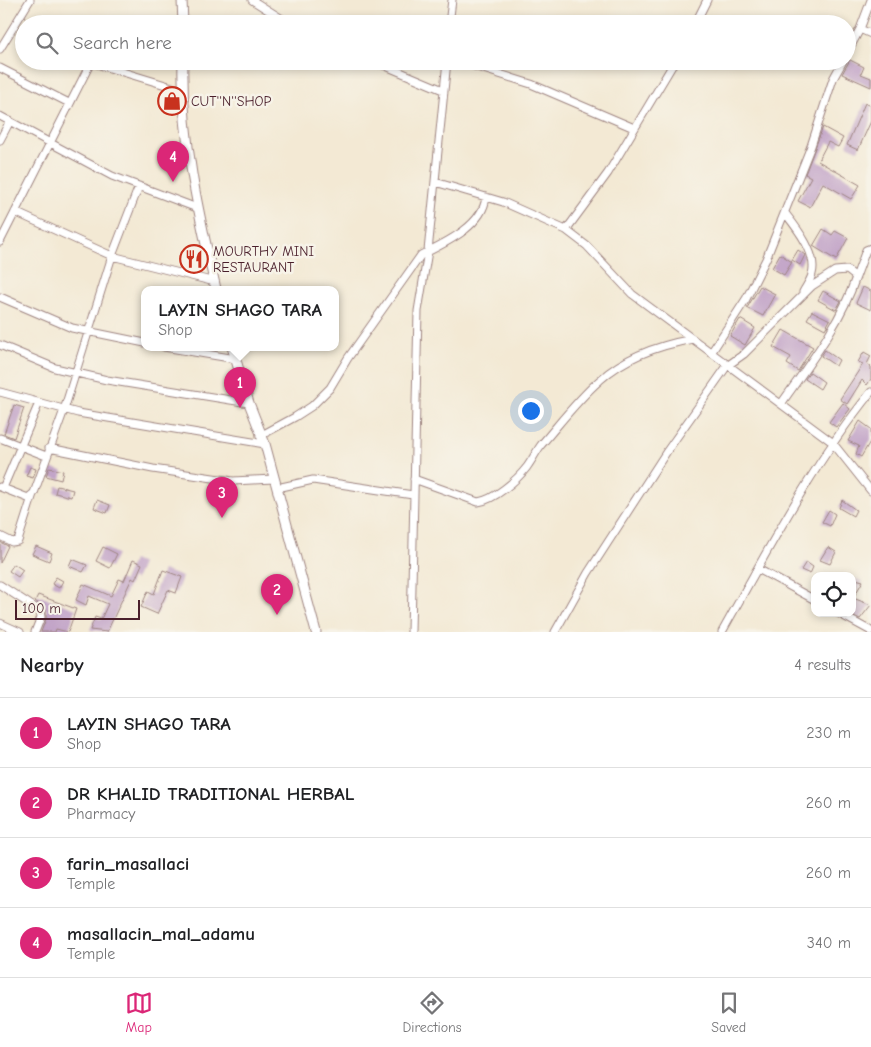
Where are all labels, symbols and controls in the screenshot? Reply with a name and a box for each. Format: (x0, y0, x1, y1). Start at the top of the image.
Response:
search box (15, 15, 856, 70)
icon: search (33, 29, 61, 57)
text: Search here (73, 32, 172, 54)
shop icon: CUT''N''SHOP (157, 86, 187, 116)
place label: CUT''N''SHOP (191, 93, 272, 110)
pin: 4 (157, 141, 189, 182)
place label: MOURTHY MINI RESTAURANT (213, 243, 314, 276)
restaurant icon: MOURTHY MINI RESTAURANT (179, 244, 209, 274)
popup (141, 286, 339, 351)
text: LAYIN SHAGO TARA (158, 299, 322, 321)
text: Shop (158, 321, 193, 339)
pin: 1 (224, 367, 256, 408)
your location (518, 398, 544, 424)
pin: 3 (206, 477, 238, 518)
map controls (811, 572, 856, 617)
button: locate (811, 572, 856, 617)
pin: 2 (261, 574, 293, 615)
scale bar (15, 597, 140, 620)
text: 100 m (22, 600, 61, 617)
text: Nearby (20, 653, 84, 677)
text: 4 results (794, 656, 851, 674)
text: LAYIN SHAGO TARA (67, 713, 231, 735)
text: 1 (33, 724, 39, 742)
text: 230 m (806, 724, 851, 742)
text: Shop (67, 735, 101, 753)
text: DR KHALID TRADITIONAL HERBAL (67, 783, 355, 805)
text: 2 (32, 794, 40, 812)
text: 260 m (806, 794, 851, 812)
text: Pharmacy (67, 805, 136, 823)
text: farin_masallaci (67, 853, 189, 875)
text: 3 (32, 864, 40, 882)
text: 260 m (806, 864, 851, 882)
text: Temple (67, 875, 115, 893)
text: masallacin_mal_adamu (67, 923, 255, 945)
text: 4 (32, 934, 40, 952)
text: 340 m (807, 934, 851, 952)
text: Temple (67, 945, 115, 963)
tab: Map (125, 989, 153, 1036)
tab: Directions (402, 989, 462, 1036)
tab: Saved (711, 989, 746, 1036)

